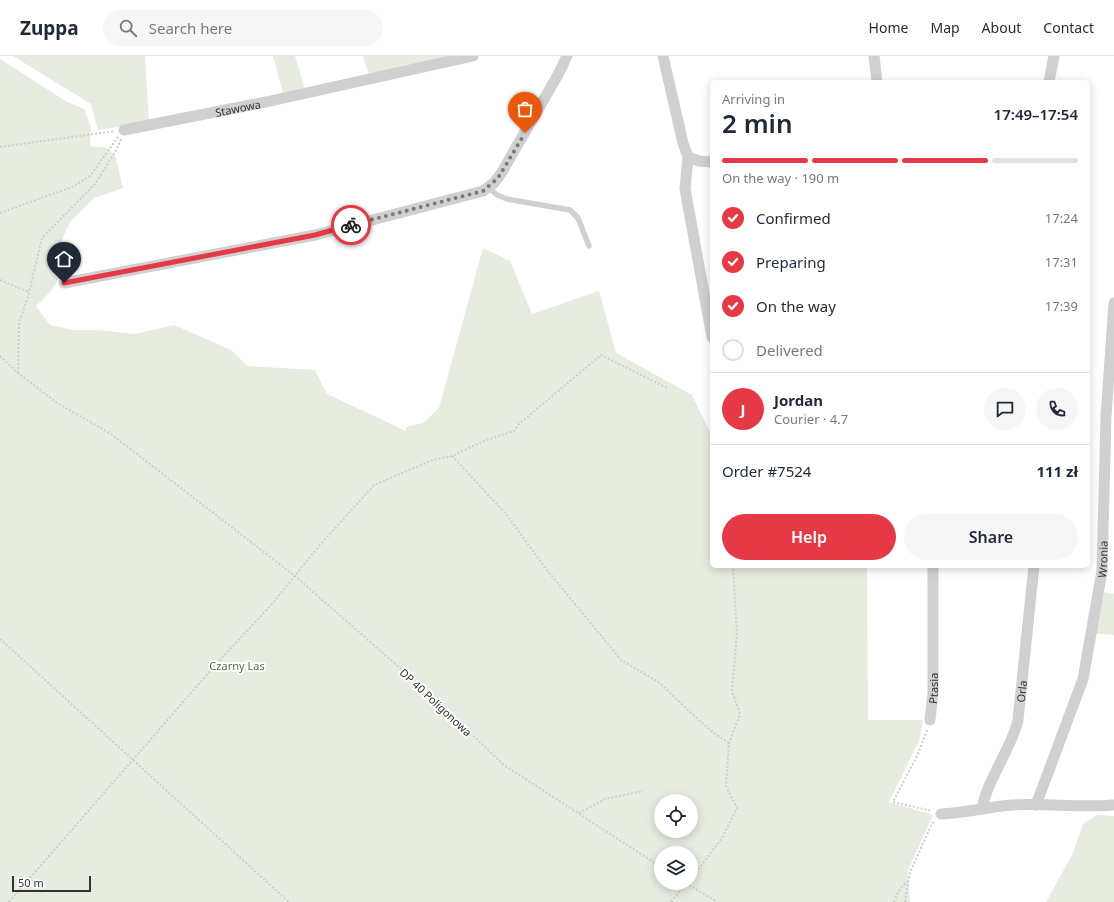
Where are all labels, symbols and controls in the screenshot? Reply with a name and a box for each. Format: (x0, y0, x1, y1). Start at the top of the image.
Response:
search box (103, 10, 383, 46)
text: Zuppa (20, 15, 79, 41)
icon: search (117, 17, 139, 39)
text: Search here (149, 18, 232, 38)
text: Home (869, 18, 908, 37)
text: Map (930, 18, 960, 37)
text: About (982, 18, 1021, 37)
text: Contact (1043, 18, 1094, 37)
text: Arriving in (722, 90, 785, 108)
pin (508, 92, 542, 133)
street label: Stawowa (214, 96, 262, 119)
icon: bag (514, 98, 536, 120)
text: 17:49–17:54 (994, 104, 1078, 124)
text: 2 min (722, 105, 793, 141)
text: On the way · 190 m (722, 169, 839, 187)
courier (331, 205, 371, 245)
icon: check (722, 207, 744, 229)
text: Confirmed (756, 208, 831, 228)
text: 17:24 (1045, 209, 1078, 227)
icon: bike (340, 214, 362, 236)
pin (47, 242, 81, 283)
icon: home (53, 248, 75, 270)
icon: check (722, 251, 744, 273)
text: Preparing (756, 252, 826, 272)
text: 17:31 (1045, 253, 1078, 271)
icon: check (722, 295, 744, 317)
text: On the way (756, 296, 836, 316)
text: 17:39 (1045, 297, 1078, 315)
text: Delivered (756, 340, 823, 360)
button: chat (984, 388, 1026, 430)
button: phone (1036, 388, 1078, 430)
text: Jordan (774, 390, 823, 410)
text: J (741, 399, 745, 419)
text: Courier · 4.7 (774, 410, 848, 428)
text: Order #7524 (722, 461, 811, 481)
text: 111 zł (1036, 461, 1078, 481)
button: Help (722, 514, 896, 560)
button: Share (904, 514, 1078, 560)
street label: Wronia (1093, 540, 1110, 579)
park label: Czarny Las (209, 658, 265, 673)
street label: DP 40 Poligonowa (397, 665, 475, 739)
street label: Ptasia (924, 673, 941, 704)
street label: Orla (1012, 679, 1030, 703)
map controls (654, 794, 698, 890)
button: locate (654, 794, 698, 838)
button: layers (654, 846, 698, 890)
scale bar (12, 874, 91, 893)
text: 50 m (18, 875, 44, 890)

